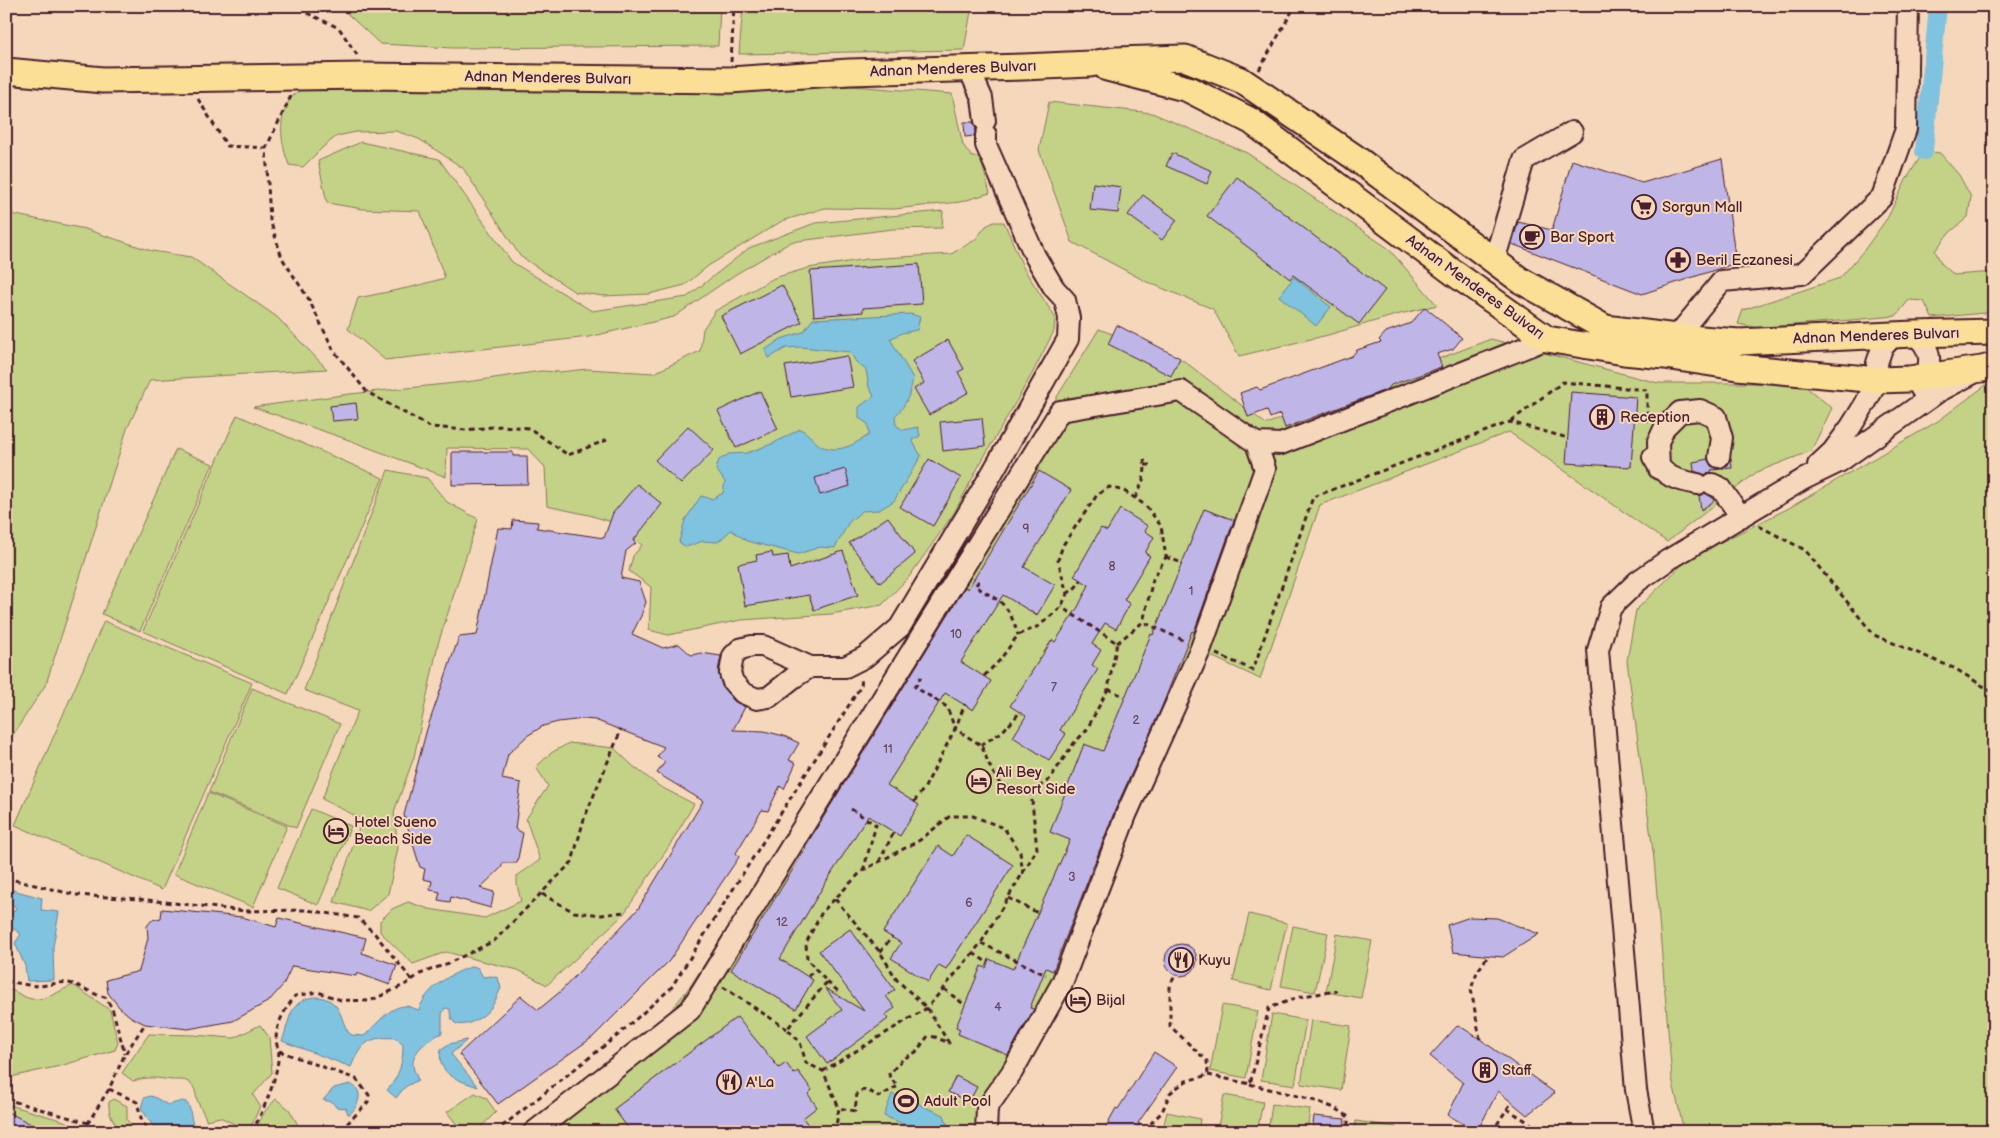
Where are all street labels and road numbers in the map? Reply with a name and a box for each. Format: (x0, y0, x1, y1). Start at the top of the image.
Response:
street label: Adnan Menderes Bulvarı (869, 57, 1037, 81)
street label: Adnan Menderes Bulvarı (465, 67, 631, 89)
street label: Adnan Menderes Bulvarı (1402, 230, 1548, 344)
street label: Adnan Menderes Bulvarı (1792, 324, 1960, 348)

